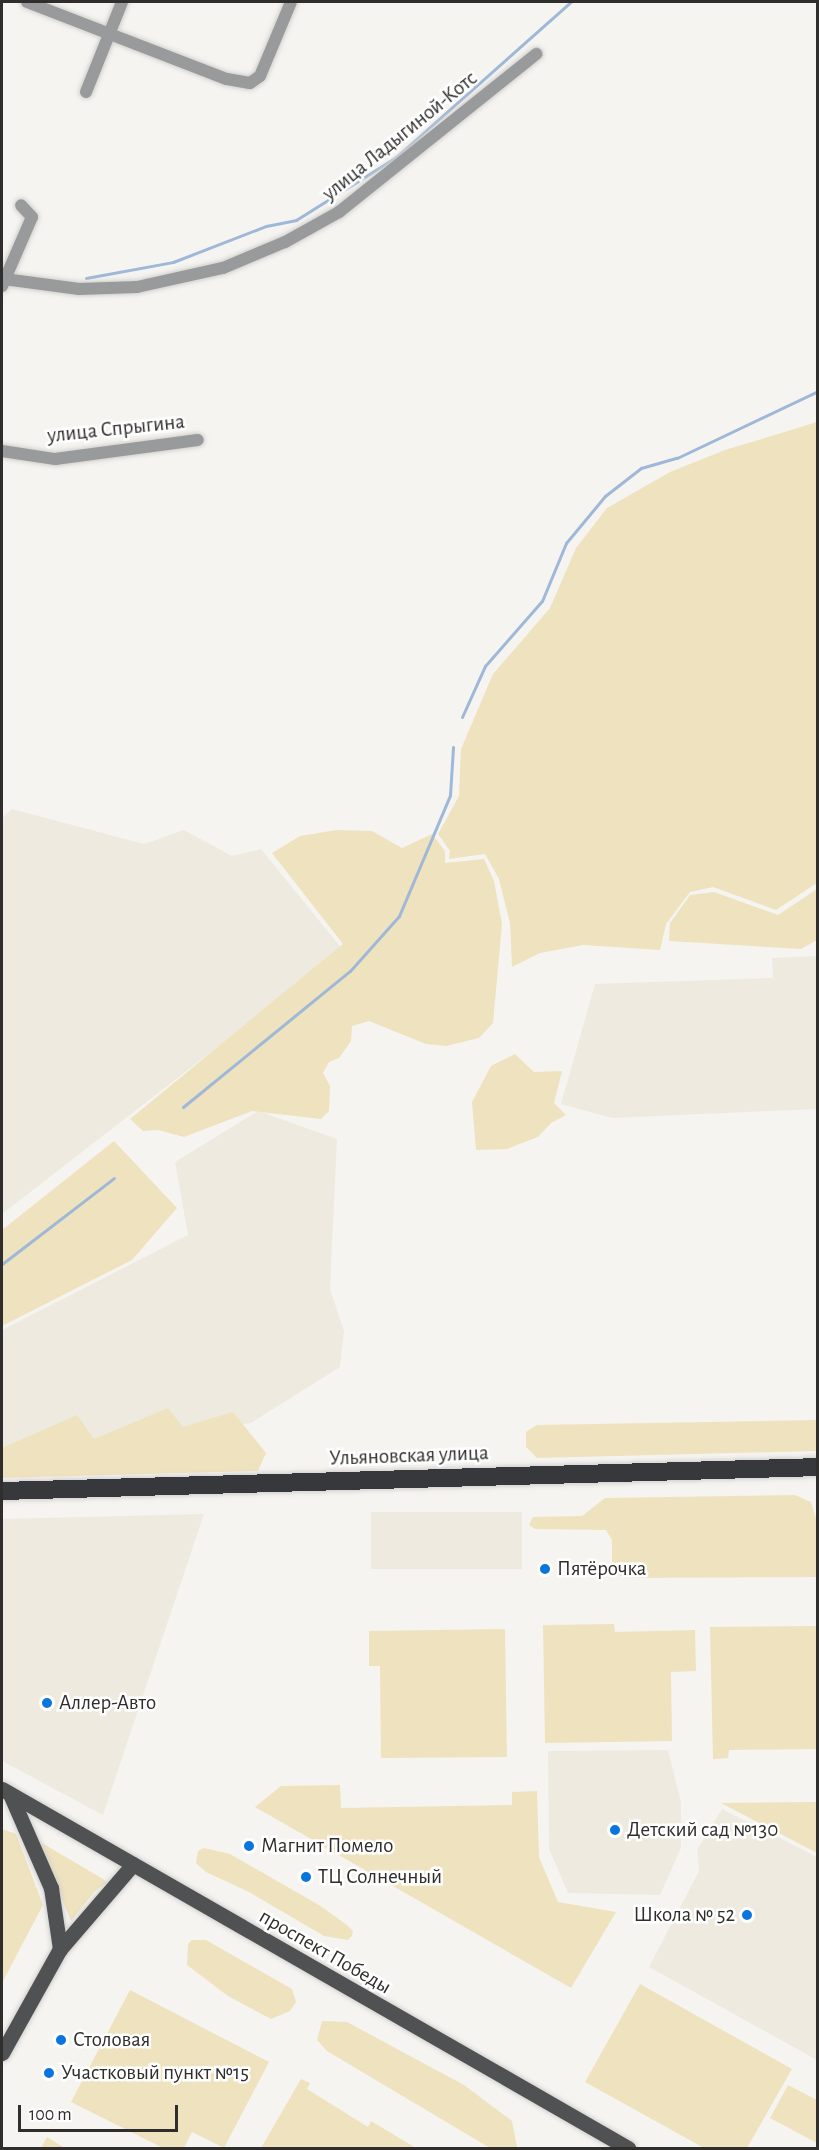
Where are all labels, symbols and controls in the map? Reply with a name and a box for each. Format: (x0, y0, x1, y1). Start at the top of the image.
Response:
street label: улица Ладыгиной-Котс (317, 66, 483, 206)
street label: улица Спрыгина (46, 409, 186, 449)
street label: Ульяновская улица (329, 1441, 489, 1471)
place label: Пятёрочка (557, 1556, 646, 1582)
marker: Пятёрочка (538, 1562, 552, 1576)
place label: Аллер-Авто (59, 1690, 156, 1716)
marker: Аллер-Авто (40, 1696, 54, 1710)
place label: Детский сад №130 (627, 1817, 778, 1843)
marker: Детский сад №130 (608, 1823, 622, 1837)
place label: Магнит Помело (261, 1833, 394, 1859)
marker: Магнит Помело (242, 1839, 256, 1853)
place label: ТЦ Солнечный (318, 1864, 442, 1890)
marker: ТЦ Солнечный (299, 1870, 313, 1884)
place label: Школа № 52 (633, 1902, 735, 1928)
street label: проспект Победы (254, 1904, 396, 2000)
marker: Школа № 52 (740, 1908, 754, 1922)
place label: Столовая (73, 2027, 150, 2053)
marker: Столовая (54, 2033, 68, 2047)
place label: Участковый пункт №15 (61, 2060, 249, 2086)
marker: Участковый пункт №15 (42, 2066, 56, 2080)
scale bar (21, 2093, 182, 2131)
text: 100 m (29, 2106, 72, 2124)

